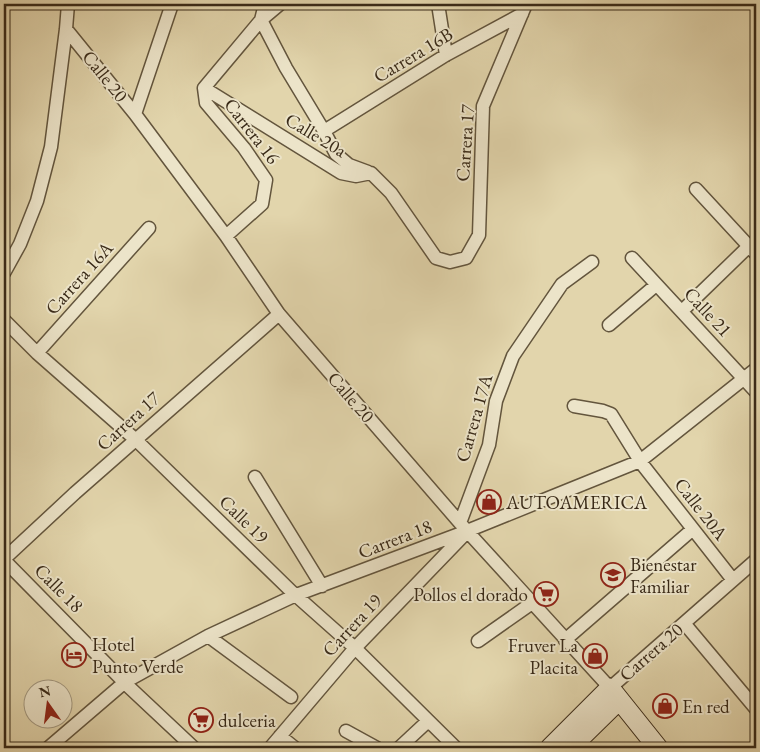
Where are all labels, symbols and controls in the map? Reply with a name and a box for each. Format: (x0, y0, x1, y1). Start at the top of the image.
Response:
street label: Carrera 16B (369, 22, 457, 88)
street label: Calle 20 (77, 45, 133, 107)
street label: Carrera 16 (218, 93, 286, 169)
street label: Carrera 17 (450, 103, 480, 182)
street label: Calle 20a (281, 107, 352, 163)
street label: Carrera 16A (40, 235, 119, 320)
street label: Calle 21 (679, 282, 737, 342)
street label: Calle 20 (322, 366, 380, 428)
street label: Carrera 17A (450, 370, 499, 465)
street label: Carrera 17 (91, 385, 166, 456)
street label: Calle 20A (669, 473, 734, 546)
street label: Calle 19 (214, 489, 274, 549)
shop icon: AUTOAMERICA (476, 489, 502, 515)
place label: AUTOAMERICA (505, 490, 648, 515)
street label: Carrera 18 (355, 514, 435, 564)
place label: Bienestar Familiar (630, 552, 697, 599)
street label: Calle 18 (29, 558, 89, 618)
school or university icon: Bienestar Familiar (600, 562, 626, 588)
supermarket icon: Pollos el dorado (533, 581, 559, 607)
place label: Pollos el dorado (413, 582, 528, 607)
street label: Carrera 19 (317, 588, 387, 662)
street label: Carrera 20 (614, 617, 688, 687)
place label: Hotel Punto Verde (92, 632, 183, 679)
place label: Fruver La Placita (508, 633, 578, 680)
hotel icon: Hotel Punto Verde (61, 642, 87, 668)
shop icon: Fruver La Placita (582, 643, 608, 669)
north arrow (22, 680, 72, 730)
text: N (37, 681, 53, 701)
shop icon: En red (652, 693, 678, 719)
place label: En red (682, 694, 730, 719)
supermarket icon: dulceria (188, 707, 214, 733)
place label: dulceria (218, 708, 276, 733)

